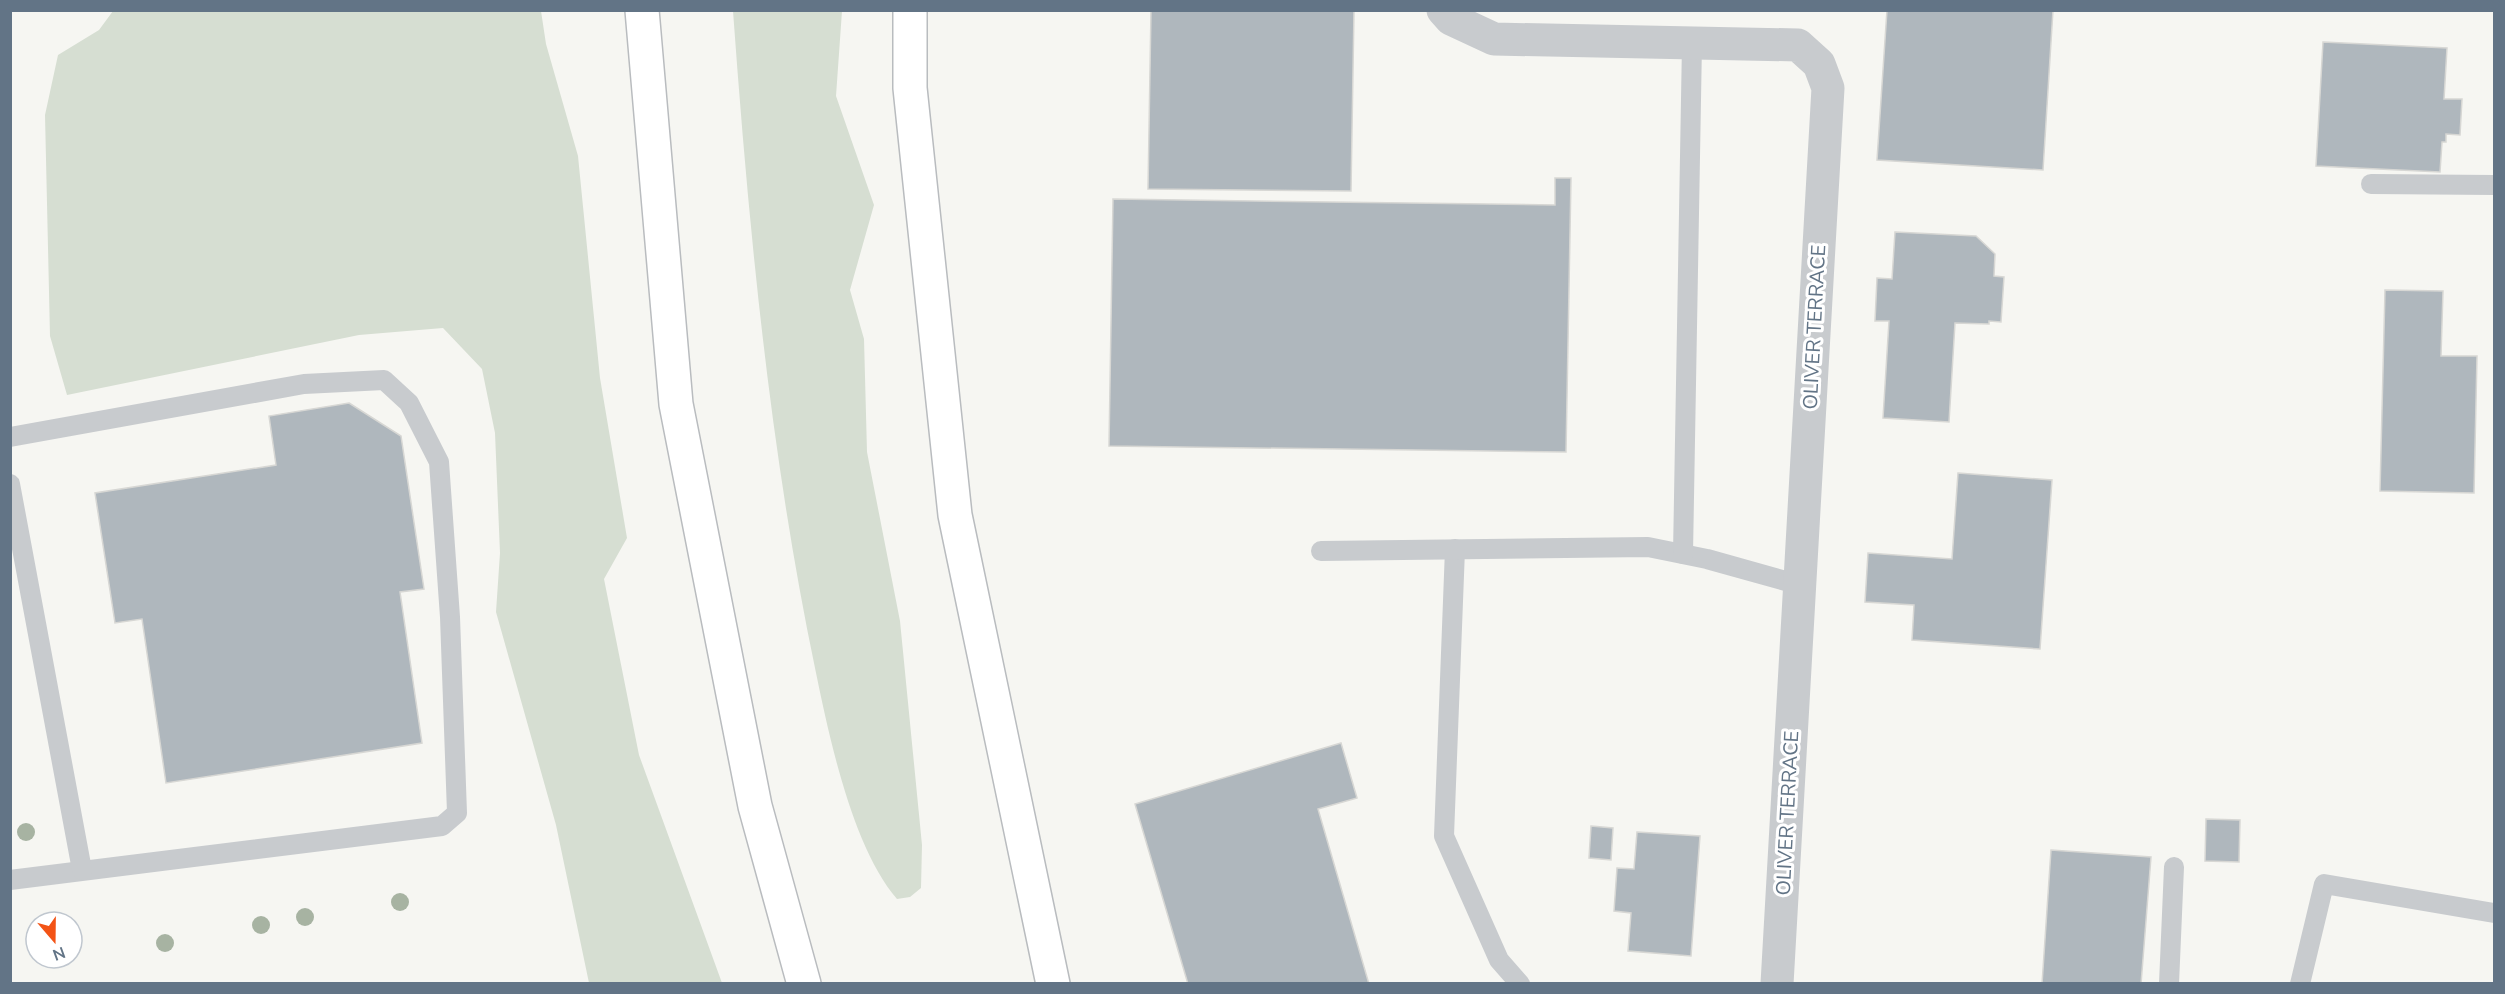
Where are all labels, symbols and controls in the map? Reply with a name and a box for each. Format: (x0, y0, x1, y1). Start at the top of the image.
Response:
street label: OLIVER TERRACE (1797, 244, 1832, 410)
street label: OLIVER TERRACE (1770, 730, 1805, 896)
north arrow (24, 910, 84, 970)
text: N (49, 941, 68, 966)

